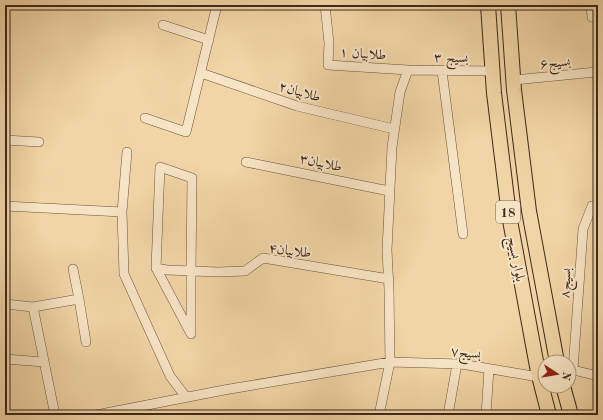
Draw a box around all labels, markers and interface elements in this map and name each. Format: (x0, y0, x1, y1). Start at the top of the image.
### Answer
street label: طلابیان ۱ (339, 45, 387, 64)
street label: بسیج ۳ (434, 51, 468, 70)
street label: بسیج۶ (539, 54, 572, 77)
street label: طلابیان۲ (277, 79, 322, 106)
street label: طلابیان۳ (298, 152, 343, 175)
road number: 18 (496, 201, 520, 223)
street label: بلوار بسیج (500, 236, 527, 284)
street label: طلابیان۴ (268, 241, 312, 262)
street label: بسیج۸ (558, 267, 579, 299)
street label: بسیج۷ (449, 344, 482, 367)
north arrow (537, 354, 577, 394)
text: N (559, 371, 572, 382)

